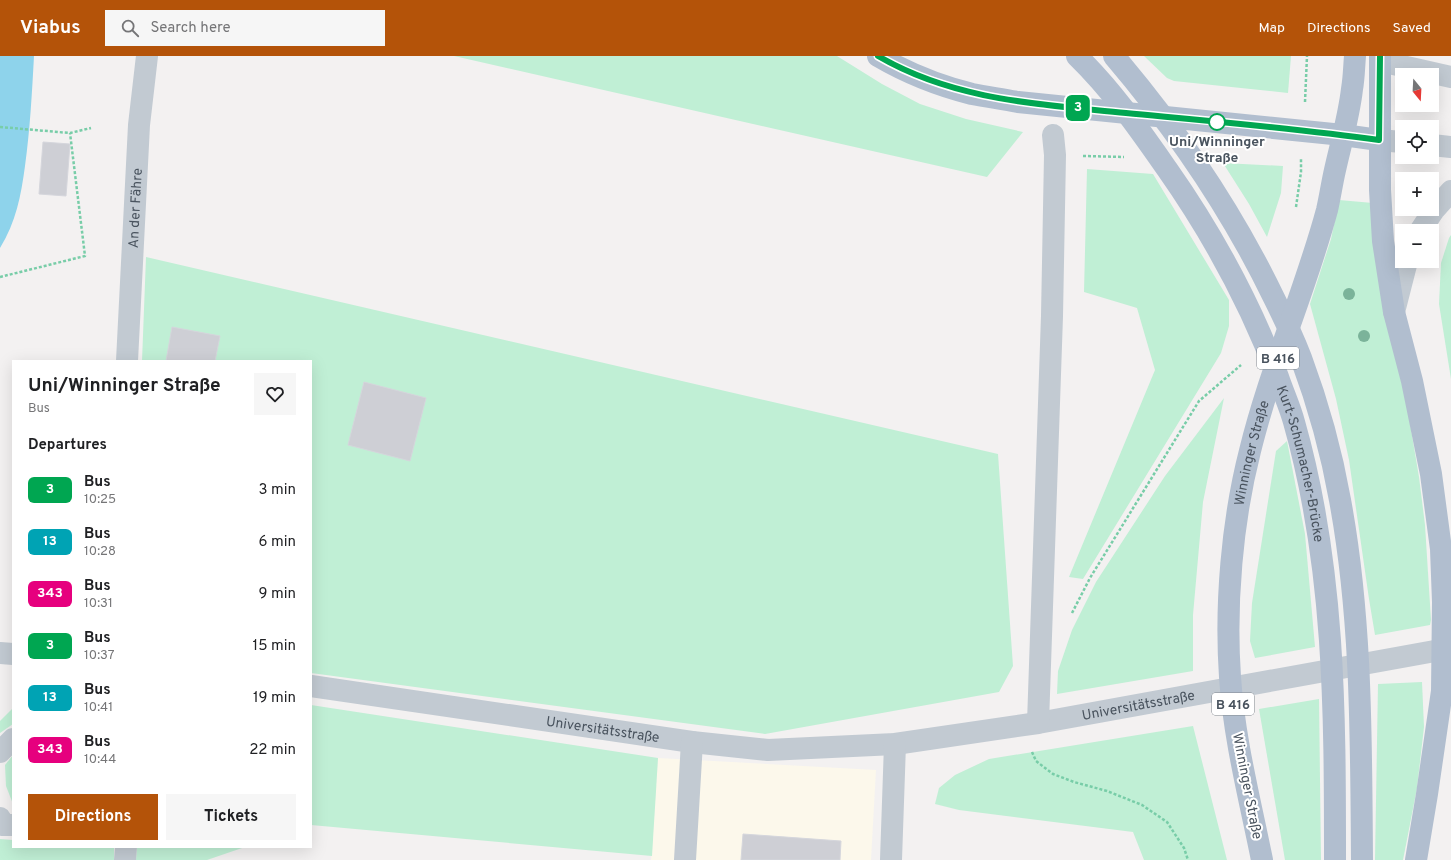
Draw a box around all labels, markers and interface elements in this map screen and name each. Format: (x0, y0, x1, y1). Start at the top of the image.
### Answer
search box (105, 10, 385, 46)
text: Viabus (20, 16, 81, 40)
icon: search (119, 17, 141, 39)
text: Search here (151, 19, 231, 38)
text: Map (1259, 20, 1285, 37)
text: Directions (1307, 20, 1371, 37)
text: Saved (1393, 20, 1431, 37)
north arrow (1395, 68, 1439, 112)
map controls (1395, 68, 1439, 268)
line badge: 3 (1065, 95, 1091, 121)
text: 3 (1074, 99, 1082, 116)
marker: Uni/Winninger Straße (1208, 113, 1226, 131)
button: locate (1395, 120, 1439, 164)
place label: Uni/Winninger Straße (1169, 134, 1265, 167)
street label: An der Fähre (126, 168, 147, 249)
button: + (1395, 172, 1439, 216)
button: − (1395, 224, 1439, 268)
road number: B 416 (1257, 347, 1299, 369)
button: heart (254, 373, 296, 415)
text: Uni/Winninger Straße (28, 374, 221, 398)
street label: Kurt-Schumacher-Brücke (1272, 383, 1326, 543)
street label: Winninger Straße (1232, 399, 1274, 507)
text: Bus (28, 401, 50, 417)
text: Departures (28, 436, 107, 455)
text: Bus (84, 473, 111, 492)
text: 3 (46, 481, 54, 498)
text: 3 min (258, 481, 296, 500)
text: 10:25 (84, 492, 116, 508)
text: Bus (84, 525, 111, 544)
text: 13 (43, 533, 57, 550)
text: 6 min (259, 533, 296, 552)
text: 10:28 (84, 544, 116, 560)
text: Bus (84, 577, 111, 596)
text: 343 (37, 585, 63, 602)
text: 9 min (259, 585, 296, 604)
text: 10:31 (84, 596, 113, 612)
text: Bus (84, 629, 111, 648)
text: 3 (46, 637, 54, 654)
text: 15 min (253, 637, 296, 656)
text: 10:37 (84, 648, 115, 664)
text: Bus (84, 681, 111, 700)
street label: Universitätsstraße (1081, 688, 1196, 725)
text: 13 (43, 689, 57, 706)
text: 19 min (253, 689, 296, 708)
road number: B 416 (1212, 693, 1254, 715)
text: 10:41 (84, 700, 113, 716)
street label: Universitätsstraße (545, 714, 661, 747)
street label: Winninger Straße (1228, 732, 1265, 841)
text: Bus (84, 733, 111, 752)
text: 343 (37, 741, 63, 758)
text: 22 min (249, 741, 296, 760)
text: 10:44 (84, 752, 116, 768)
button: Directions (28, 794, 158, 840)
button: Tickets (166, 794, 296, 840)

